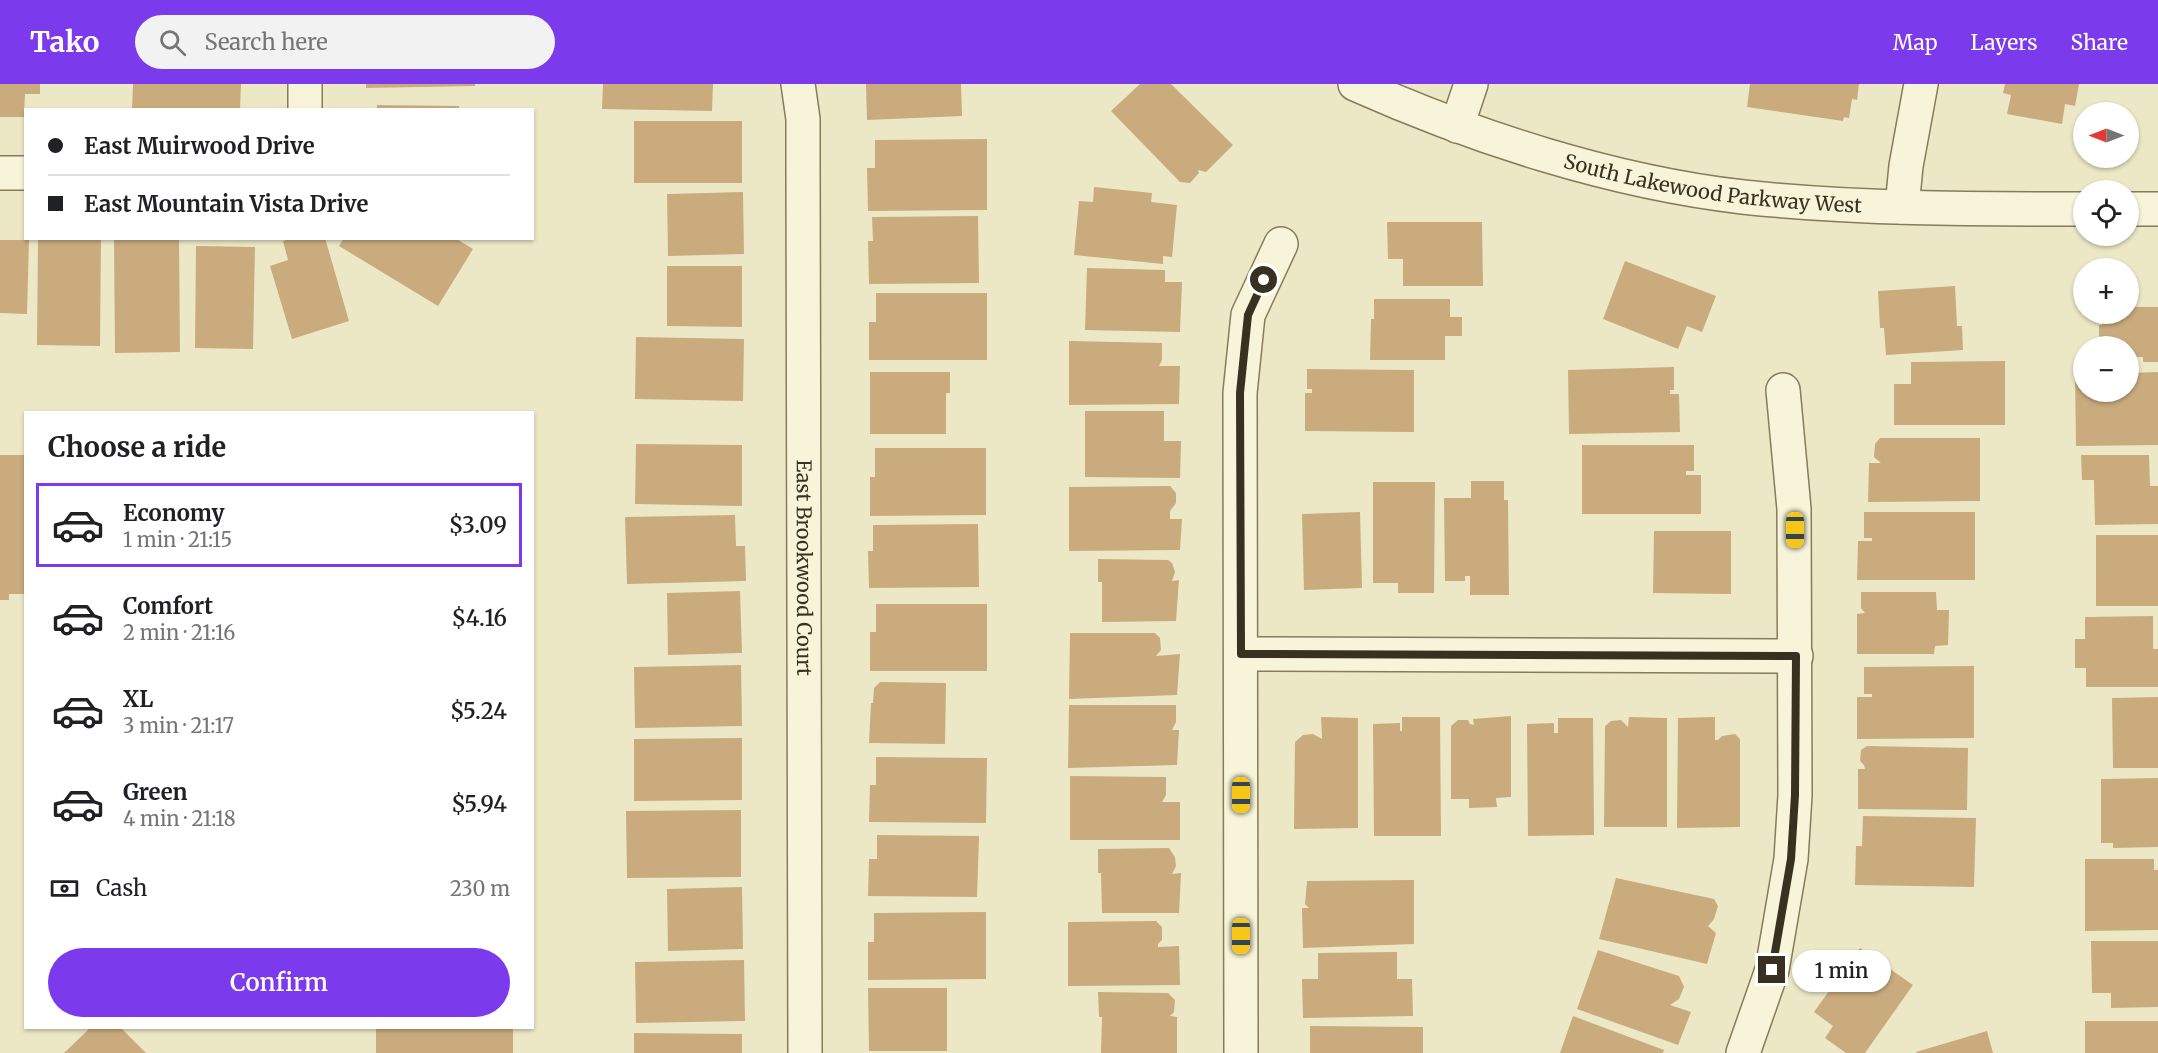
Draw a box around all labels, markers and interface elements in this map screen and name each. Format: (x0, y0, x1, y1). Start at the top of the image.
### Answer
search box (135, 15, 555, 69)
text: Tako (30, 24, 99, 60)
icon: search (156, 26, 189, 59)
text: Search here (204, 28, 328, 56)
text: Map (1893, 29, 1938, 56)
text: Layers (1971, 29, 2038, 56)
text: Share (2071, 29, 2128, 56)
north arrow (2073, 102, 2139, 168)
map controls (2073, 102, 2139, 402)
text: East Muirwood Drive (84, 132, 315, 160)
street label: South Lakewood Parkway West (1561, 148, 1863, 218)
button: locate (2073, 180, 2139, 246)
text: East Mountain Vista Drive (84, 190, 368, 218)
button: + (2073, 258, 2139, 324)
route start (1250, 266, 1277, 293)
button: − (2073, 336, 2139, 402)
text: Choose a ride (48, 430, 226, 464)
street label: East Brookwood Court (792, 459, 817, 676)
icon: car (51, 498, 105, 552)
text: Economy (123, 499, 224, 527)
text: $3.09 (449, 511, 507, 539)
car (1786, 512, 1804, 548)
text: 1 min · 21:15 (123, 527, 232, 552)
icon: car (51, 591, 105, 645)
text: Comfort (123, 592, 213, 620)
text: $4.16 (451, 604, 507, 632)
text: 2 min · 21:16 (123, 620, 235, 645)
icon: car (51, 684, 105, 738)
text: XL (123, 685, 153, 713)
text: $5.24 (450, 697, 507, 725)
text: 3 min · 21:17 (123, 713, 234, 738)
icon: car (51, 777, 105, 831)
car (1232, 777, 1250, 813)
text: Green (123, 778, 187, 806)
text: $5.94 (451, 790, 507, 818)
text: 4 min · 21:18 (123, 806, 236, 831)
icon: cash (48, 872, 81, 905)
text: Cash (96, 874, 147, 902)
text: 230 m (450, 876, 510, 901)
car (1232, 918, 1250, 954)
button: Confirm (48, 948, 510, 1017)
callout: 1 min (1793, 949, 1892, 991)
route end (1758, 956, 1785, 983)
text: 1 min (1815, 958, 1868, 983)

